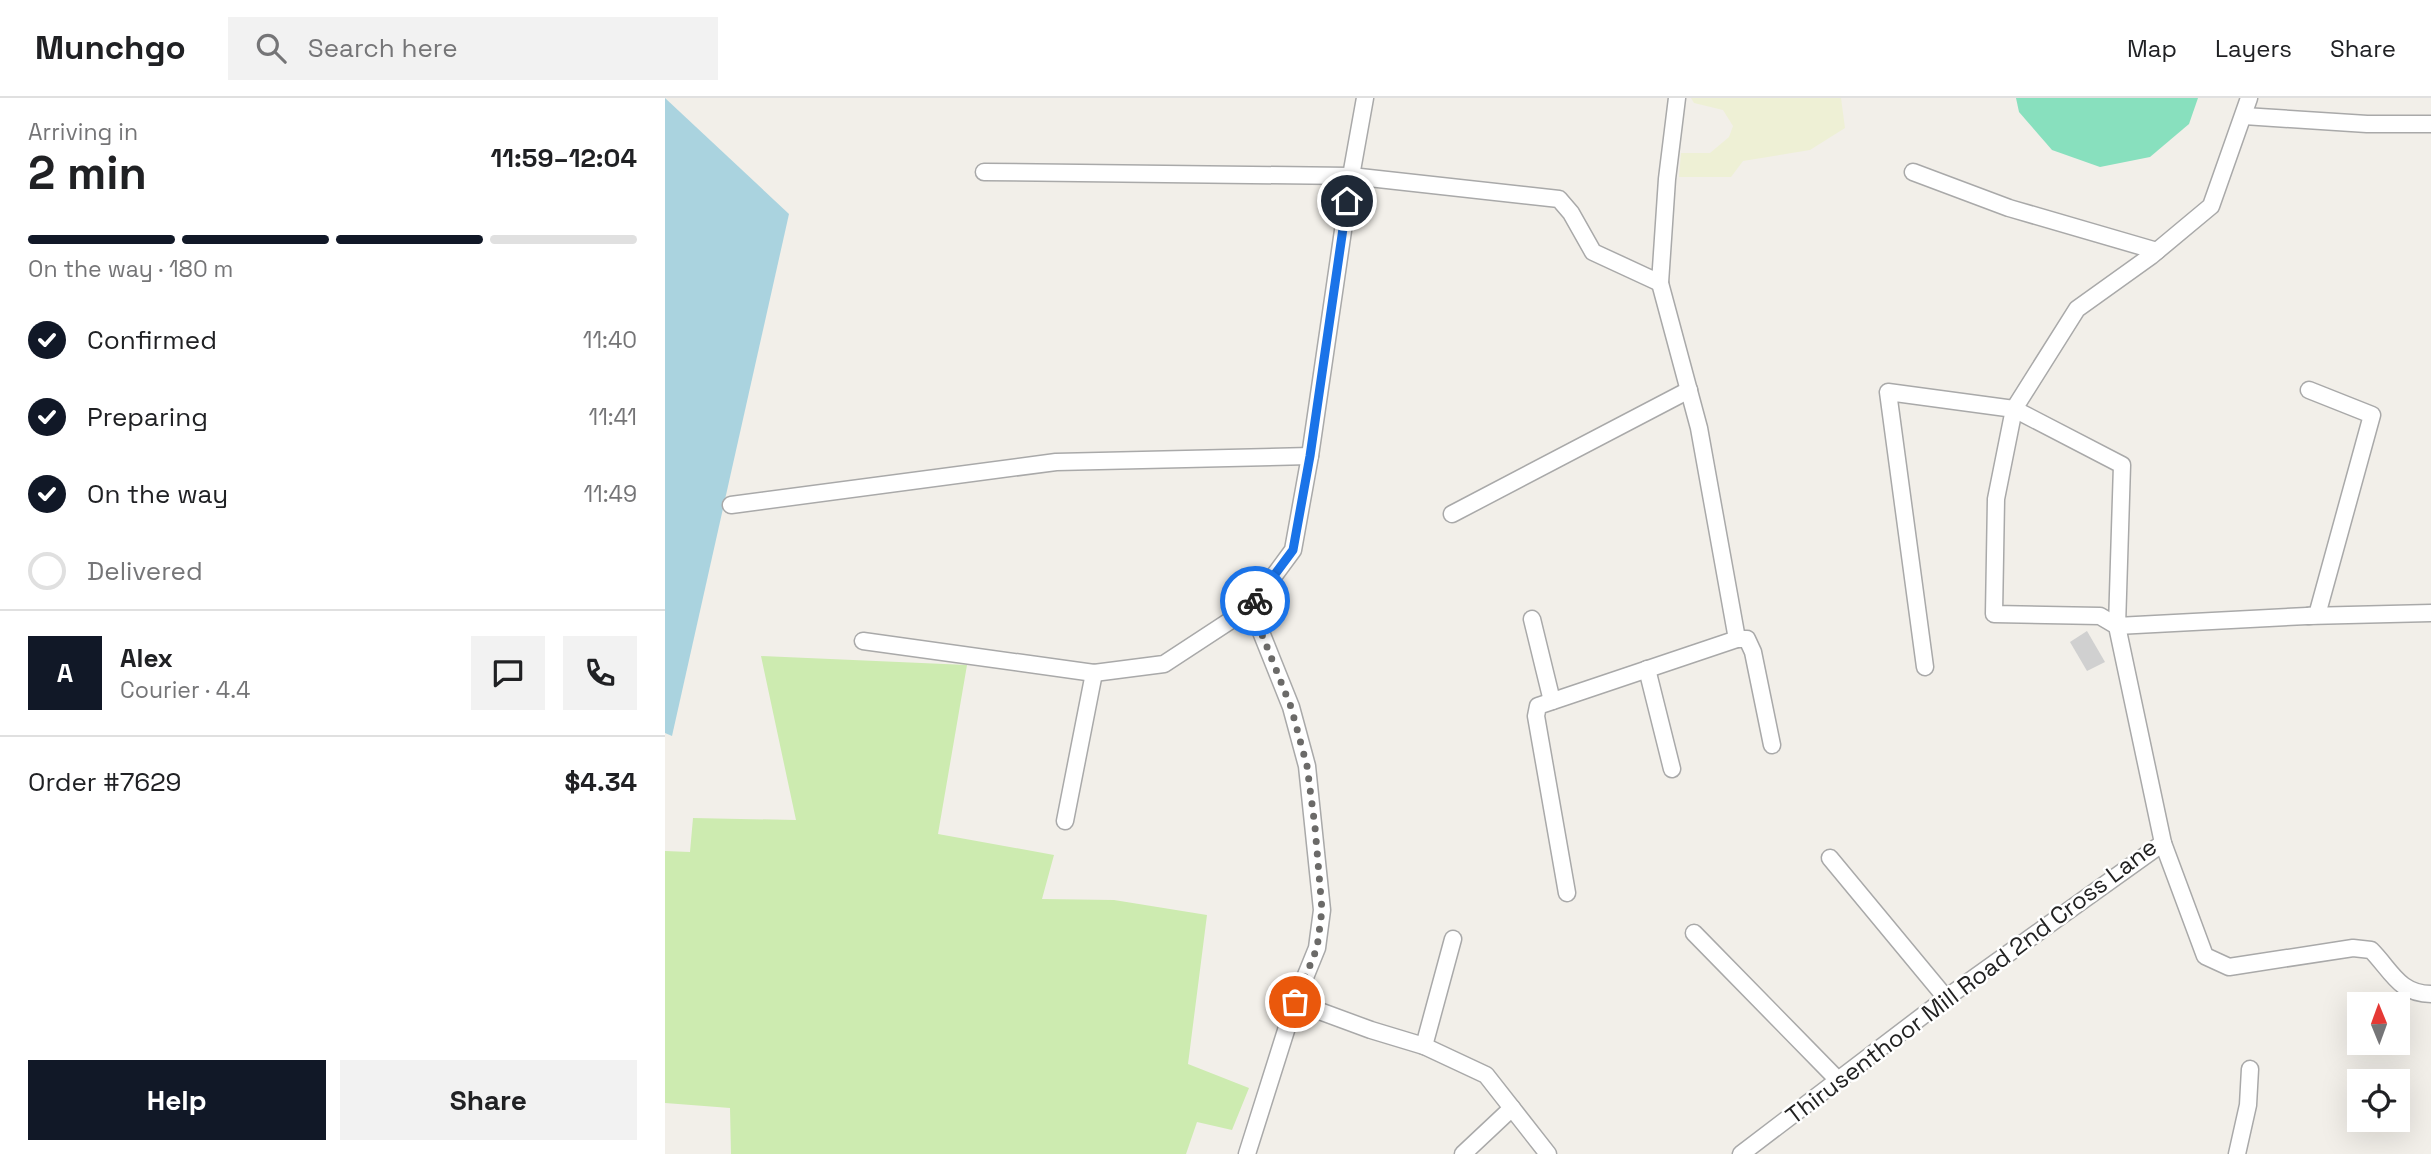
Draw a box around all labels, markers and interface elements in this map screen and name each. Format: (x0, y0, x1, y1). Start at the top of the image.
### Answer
search box (228, 17, 718, 80)
text: Munchgo (35, 27, 186, 69)
icon: search (252, 29, 290, 67)
text: Search here (308, 31, 458, 65)
text: Map (2127, 33, 2177, 64)
text: Layers (2215, 33, 2292, 64)
text: Share (2330, 33, 2396, 64)
text: Arriving in (28, 117, 138, 147)
text: 11:59–12:04 (491, 141, 637, 175)
text: 2 min (28, 144, 147, 202)
pin (1317, 171, 1377, 231)
icon: home (1328, 182, 1366, 220)
text: On the way · 180 m (28, 254, 233, 284)
icon: check (28, 321, 66, 359)
text: Confirmed (87, 323, 217, 357)
text: 11:40 (583, 325, 637, 355)
icon: check (28, 398, 66, 436)
text: Preparing (87, 400, 208, 434)
text: 11:41 (589, 402, 637, 432)
icon: check (28, 475, 66, 513)
text: On the way (87, 477, 228, 511)
text: 11:49 (584, 479, 637, 509)
text: Delivered (87, 554, 203, 588)
courier (1220, 566, 1290, 636)
icon: bike (1236, 582, 1274, 620)
button: chat (471, 636, 545, 710)
button: phone (563, 636, 637, 710)
text: Alex (120, 641, 173, 675)
text: A (57, 656, 73, 690)
text: Courier · 4.4 (120, 675, 250, 705)
text: Order #7629 (28, 765, 181, 799)
text: $4.34 (565, 765, 637, 799)
street label: Thirusenthoor Mill Road 2nd Cross Lane (1779, 831, 2163, 1131)
pin (1265, 972, 1325, 1032)
icon: bag (1276, 983, 1314, 1021)
north arrow (2347, 992, 2410, 1055)
map controls (2347, 992, 2410, 1132)
button: Help (28, 1060, 326, 1140)
button: Share (340, 1060, 637, 1140)
button: locate (2347, 1069, 2410, 1132)

